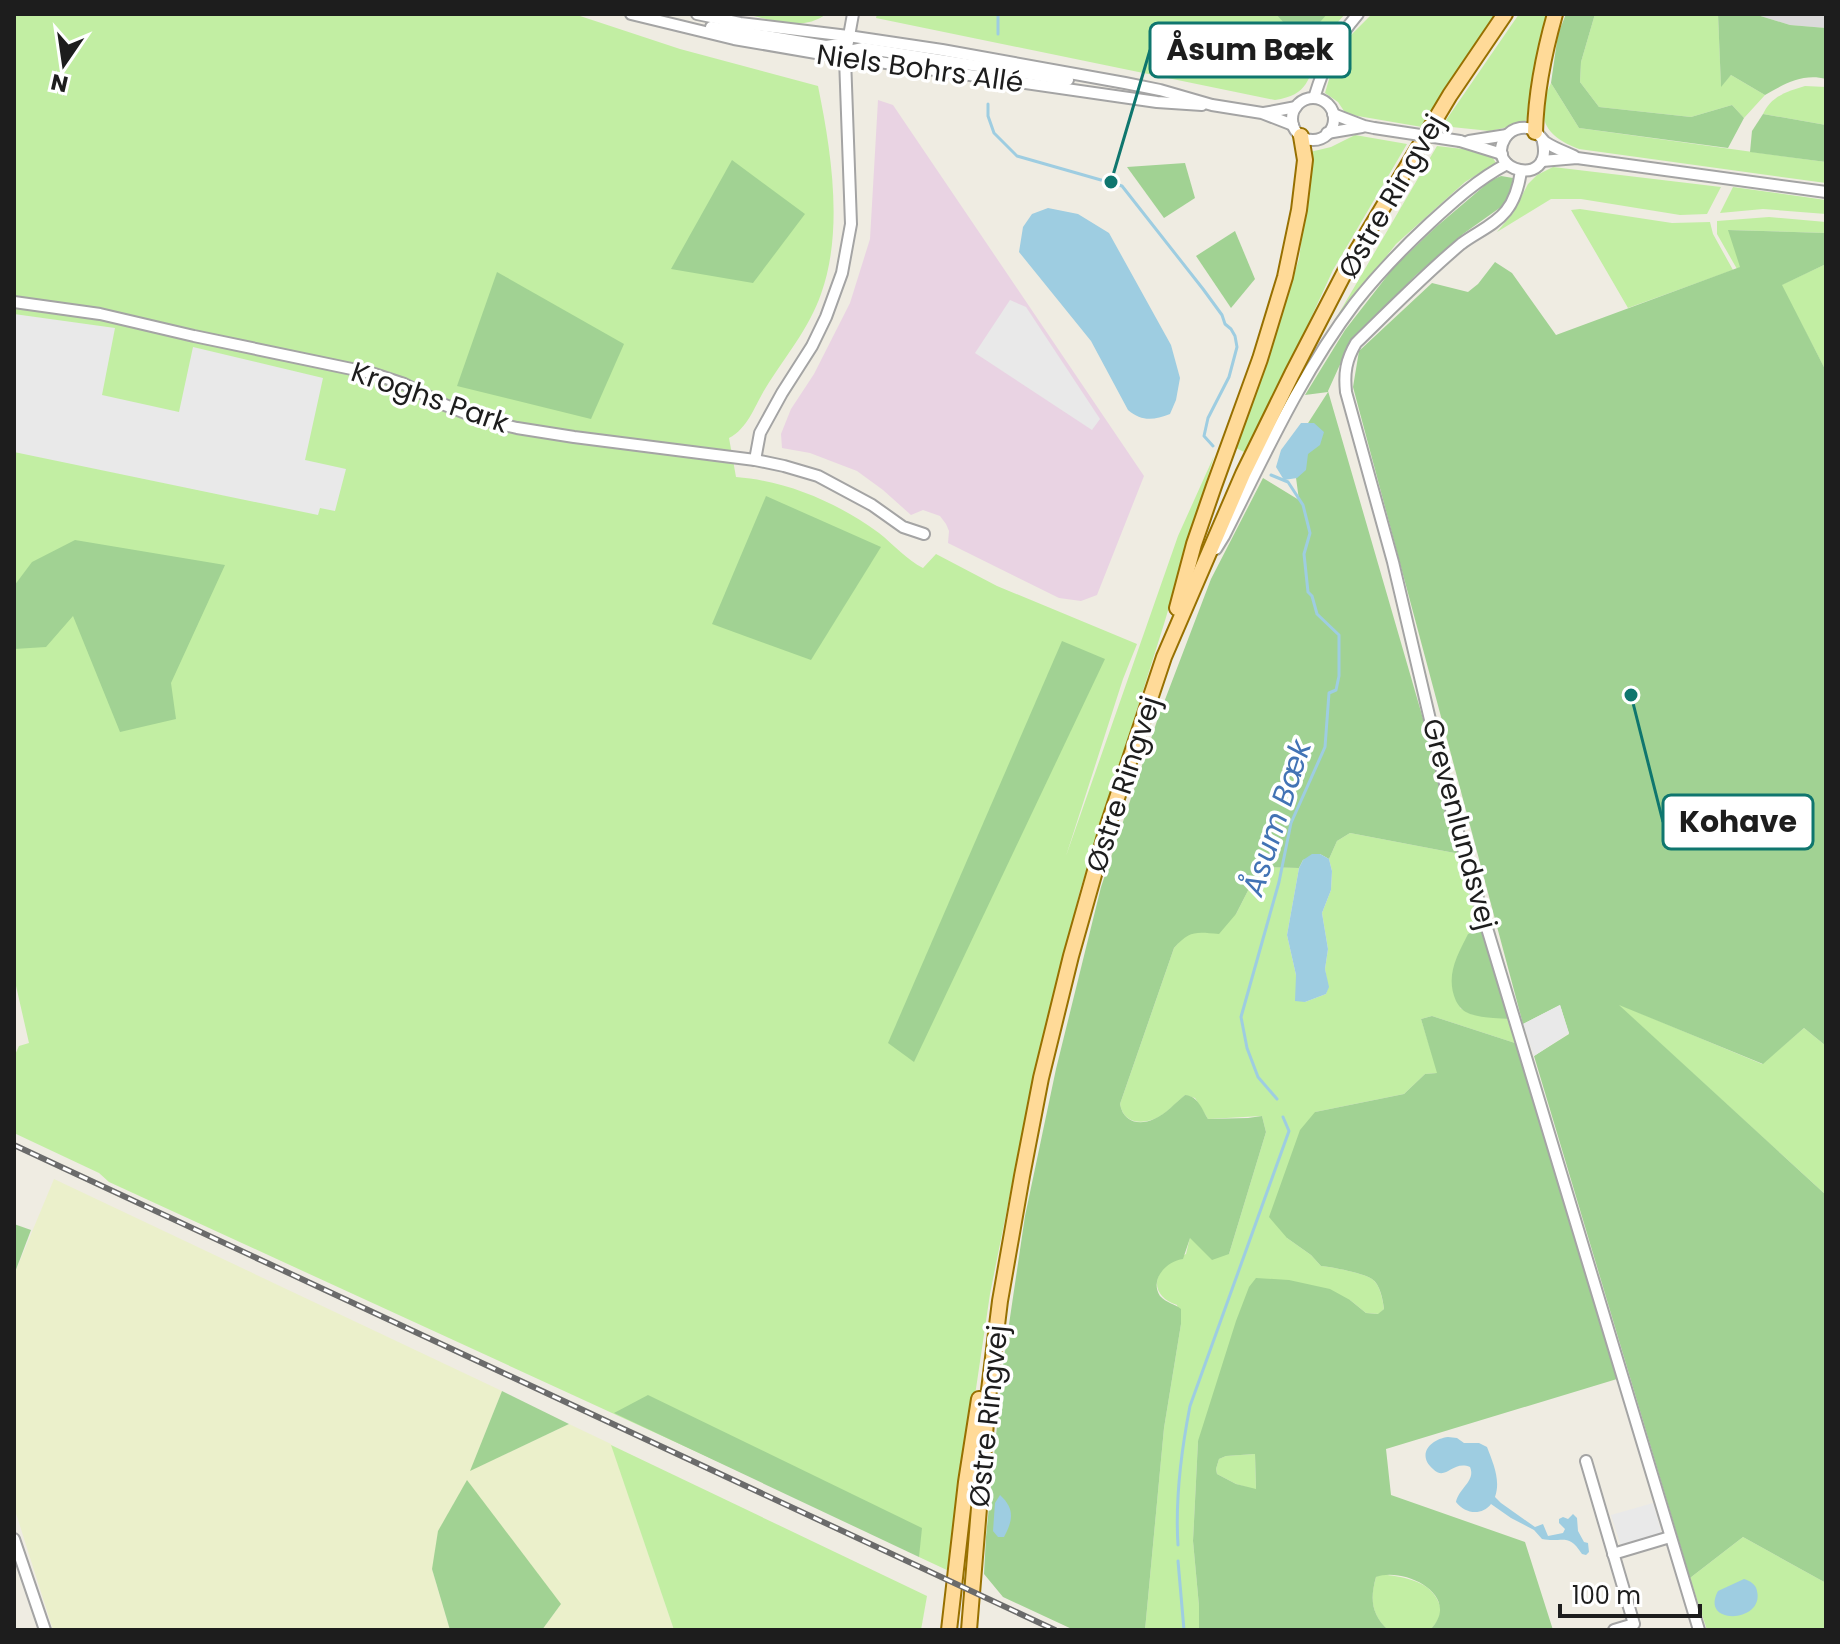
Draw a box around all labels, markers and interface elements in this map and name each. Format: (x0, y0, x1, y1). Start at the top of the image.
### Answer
callout: Åsum Bæk (1150, 23, 1350, 77)
north arrow (24, 24, 104, 104)
text: Åsum Bæk (1166, 28, 1334, 71)
street label: Niels Bohrs Allé (814, 35, 1026, 102)
text: N (48, 66, 71, 100)
street label: Østre Ringvej (1329, 107, 1454, 285)
street label: Kroghs Park (346, 352, 514, 443)
street label: Østre Ringvej (1077, 691, 1170, 877)
street label: Grevenlundsvej (1413, 714, 1506, 934)
water label: Åsum Bæk (1231, 733, 1322, 902)
callout: Kohave (1663, 795, 1813, 849)
text: Kohave (1679, 800, 1797, 843)
street label: Østre Ringvej (960, 1323, 1017, 1509)
scale bar (1560, 1568, 1700, 1618)
text: 100 m (1572, 1579, 1641, 1612)

